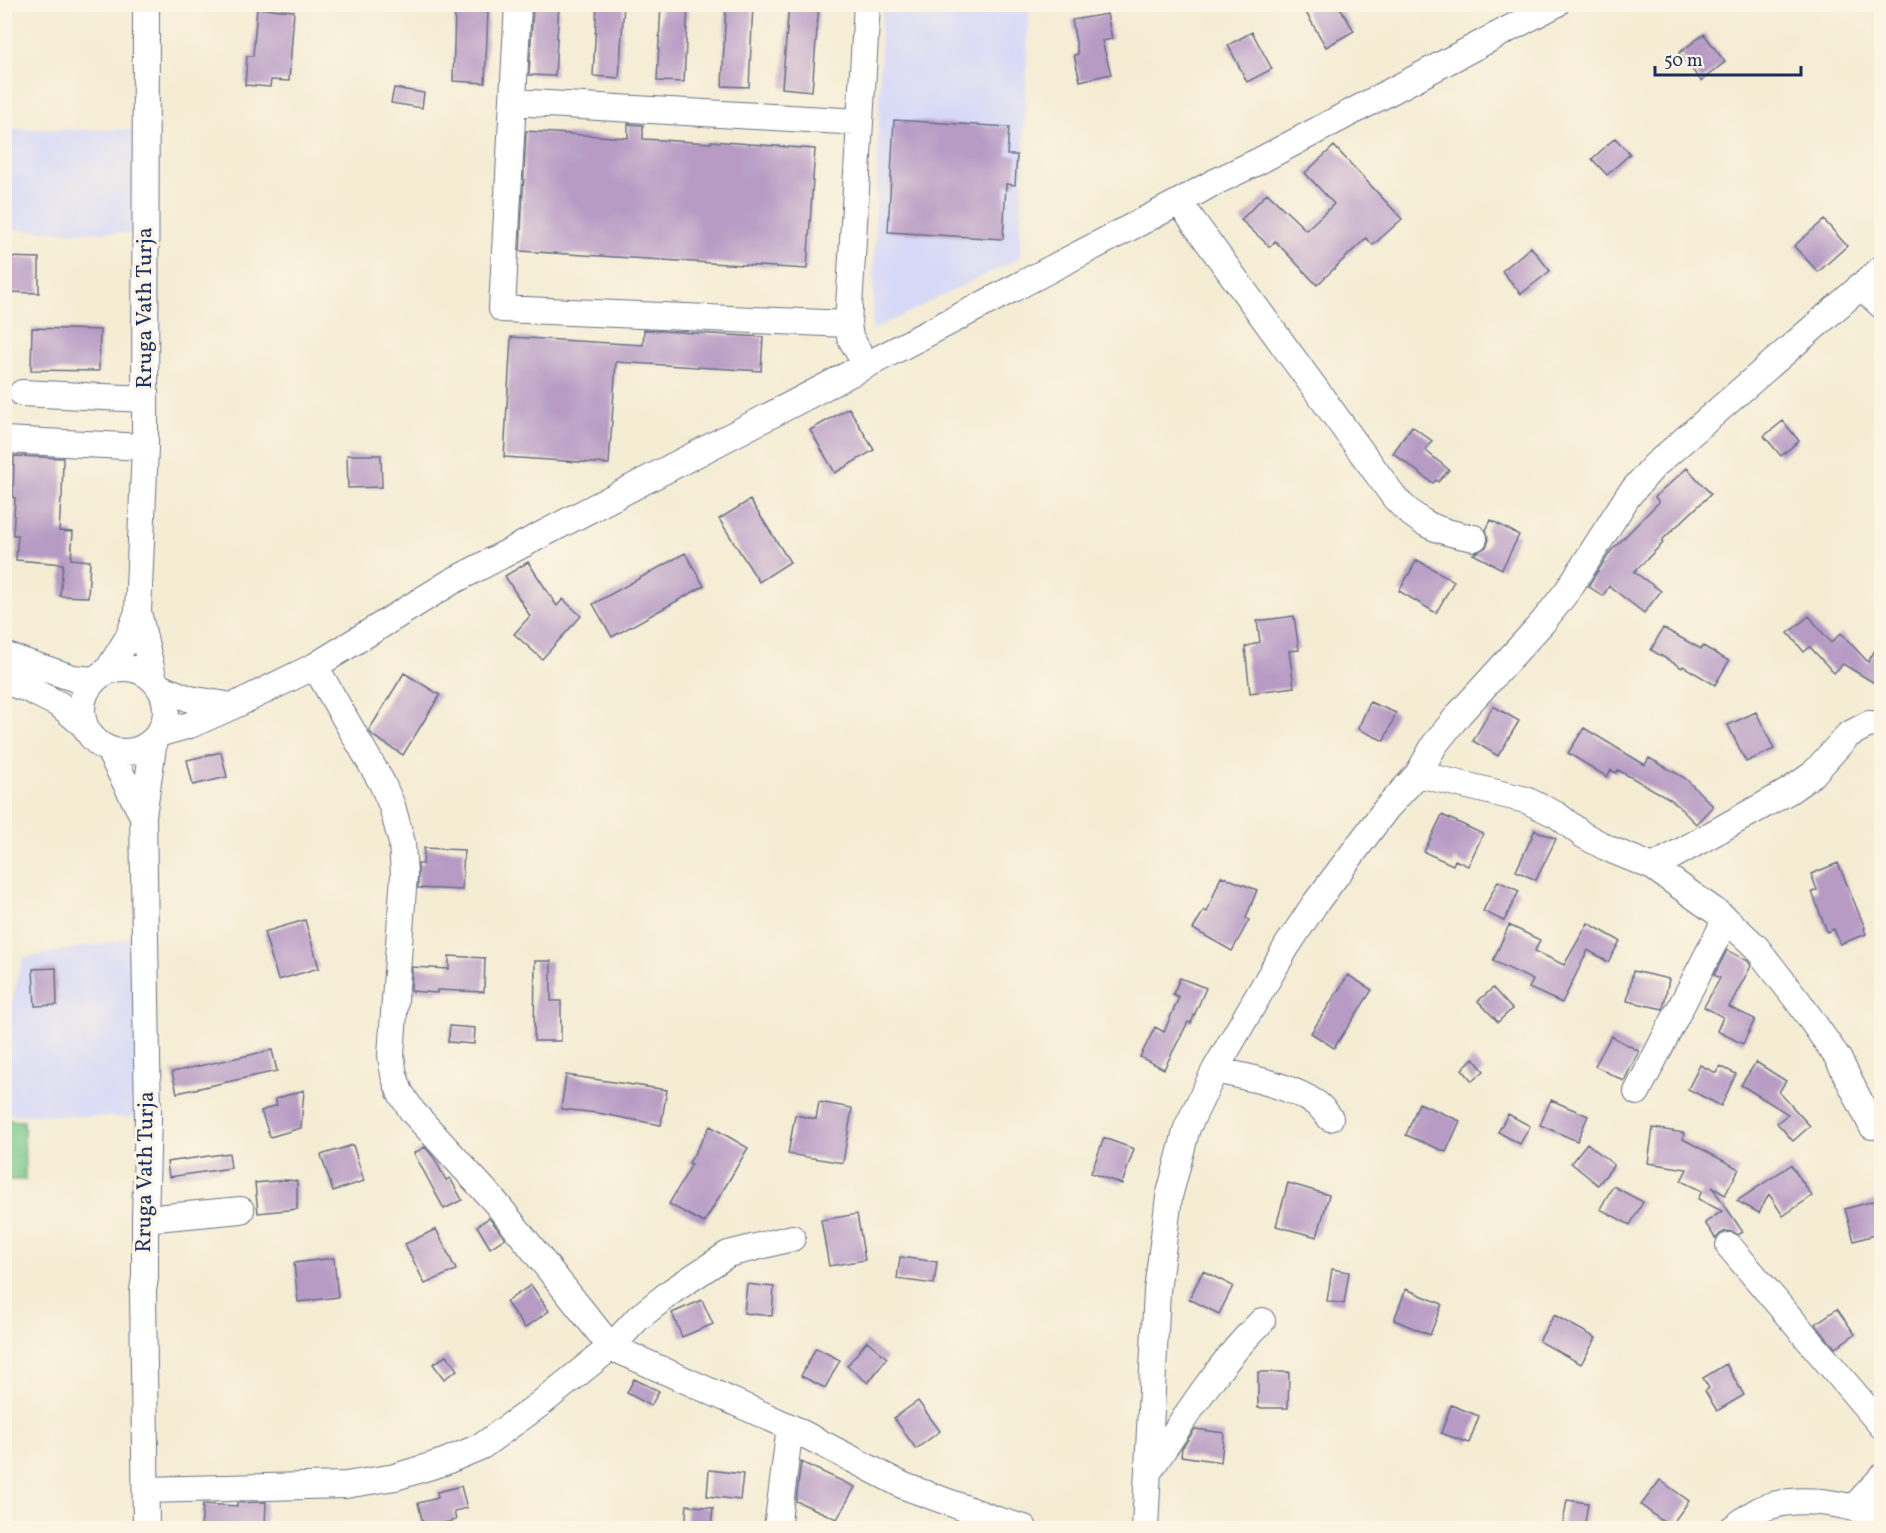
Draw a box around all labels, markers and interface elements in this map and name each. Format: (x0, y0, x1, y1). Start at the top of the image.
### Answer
scale bar (1655, 39, 1800, 77)
text: 50 m (1664, 49, 1703, 74)
street label: Rruga Vath Turja (130, 227, 161, 389)
street label: Rruga Vath Turja (129, 1091, 163, 1253)

